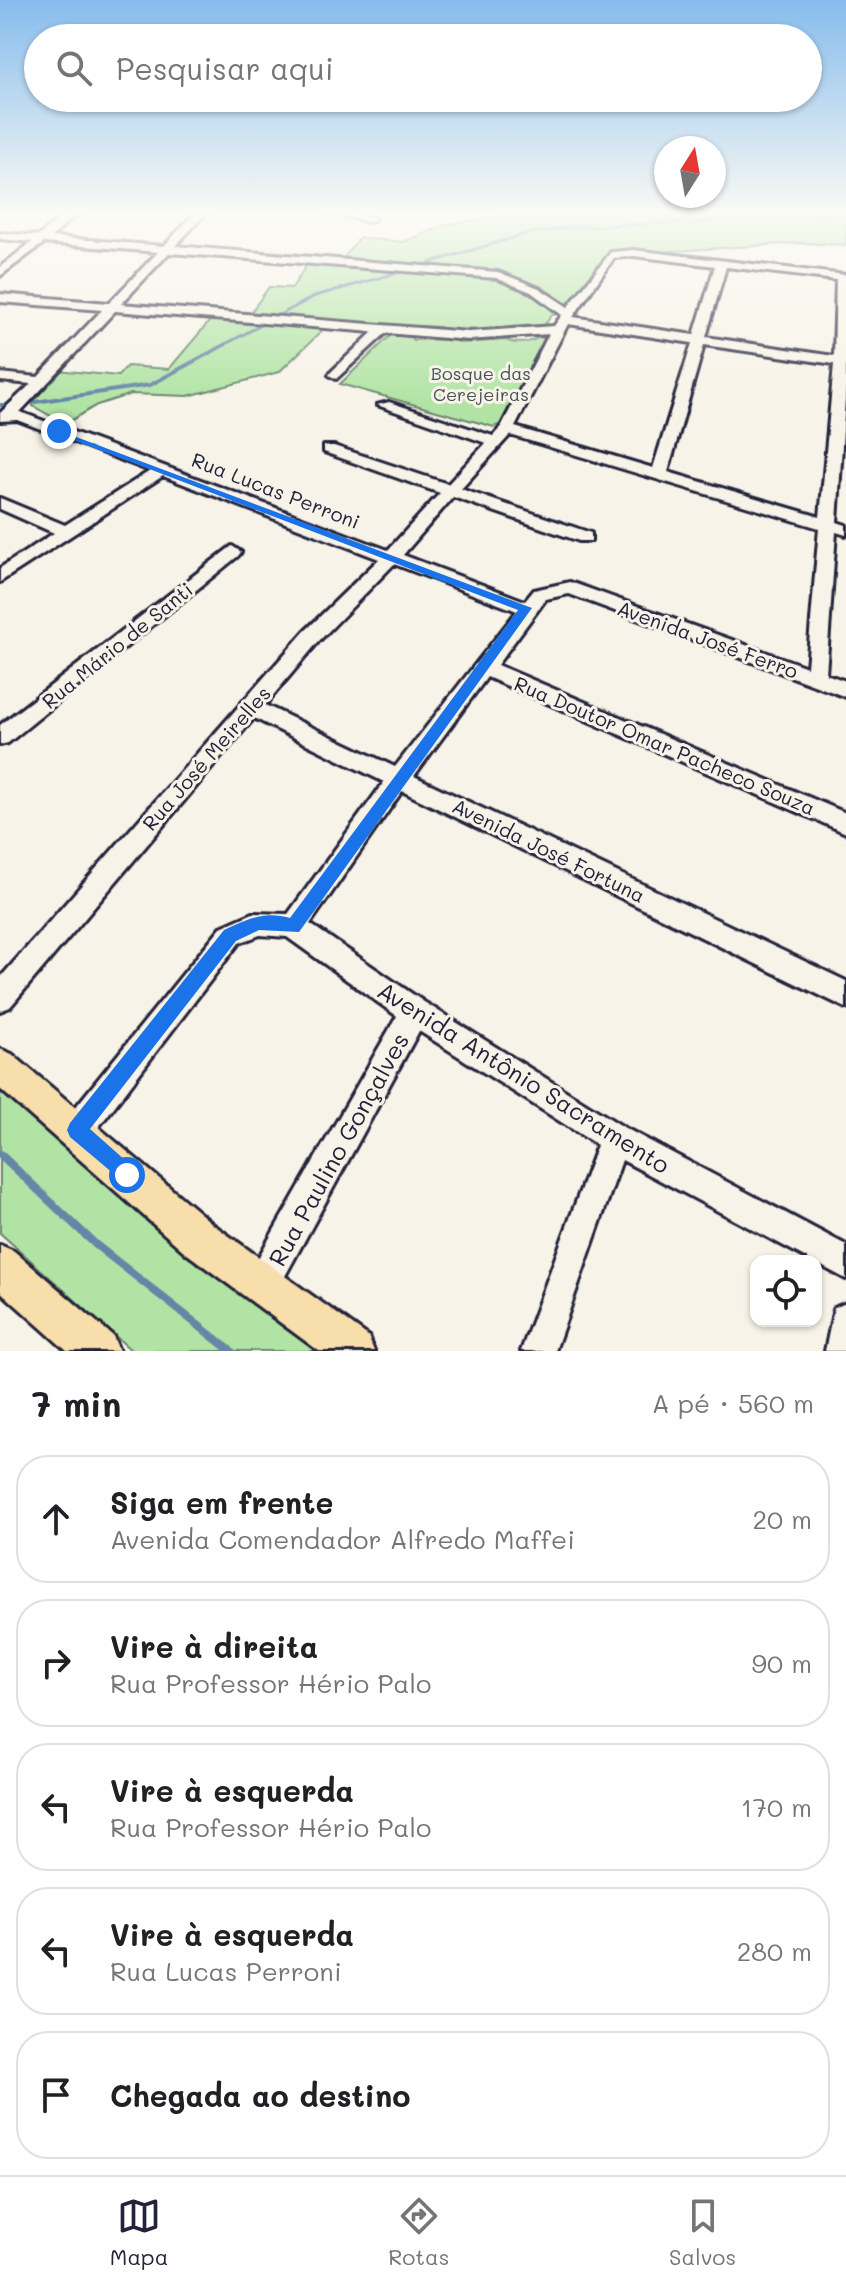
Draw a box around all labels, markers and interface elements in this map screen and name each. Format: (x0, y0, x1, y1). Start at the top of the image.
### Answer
search box (24, 24, 822, 112)
icon: search (52, 46, 96, 90)
text: Pesquisar aqui (116, 48, 334, 88)
north arrow (654, 136, 726, 208)
park label: Bosque das Cerejeiras (431, 361, 531, 406)
route end (41, 413, 77, 449)
street label: Rua Lucas Perroni (188, 446, 364, 534)
street label: Rua Mário de Santi (36, 576, 198, 714)
street label: Avenida José Ferro (614, 594, 802, 684)
street label: Rua Doutor Omar Pacheco Souza (510, 670, 820, 820)
street label: Rua José Meirelles (136, 680, 276, 836)
street label: Avenida José Fortuna (448, 792, 650, 908)
street label: Avenida Antônio Sacramento (372, 974, 676, 1180)
street label: Rua Paulino Gonçalves (261, 1027, 415, 1271)
route start (109, 1157, 145, 1193)
map controls (750, 1255, 822, 1327)
button: locate (750, 1255, 822, 1327)
text: 7 min (32, 1381, 121, 1426)
text: A pé · 560 m (652, 1386, 814, 1420)
text: Siga em frente (110, 1482, 333, 1522)
icon: ahead (34, 1497, 78, 1541)
text: 20 m (752, 1502, 812, 1536)
text: Avenida Comendador Alfredo Maffei (110, 1522, 575, 1556)
text: Vire à direita (110, 1626, 318, 1666)
icon: right (34, 1641, 78, 1685)
text: 90 m (752, 1646, 812, 1680)
text: Rua Professor Hério Palo (110, 1666, 431, 1700)
text: Vire à esquerda (110, 1770, 354, 1810)
icon: left (34, 1785, 78, 1829)
text: 170 m (741, 1790, 812, 1824)
text: Rua Professor Hério Palo (110, 1810, 431, 1844)
text: Vire à esquerda (110, 1914, 354, 1954)
icon: left (34, 1929, 78, 1973)
text: 280 m (737, 1934, 812, 1968)
text: Rua Lucas Perroni (110, 1954, 342, 1988)
icon: arrive (34, 2073, 78, 2117)
text: Chegada ao destino (110, 2075, 410, 2115)
tab: Mapa (110, 2194, 168, 2271)
tab: Rotas (388, 2194, 449, 2271)
tab: Salvos (669, 2194, 736, 2271)

